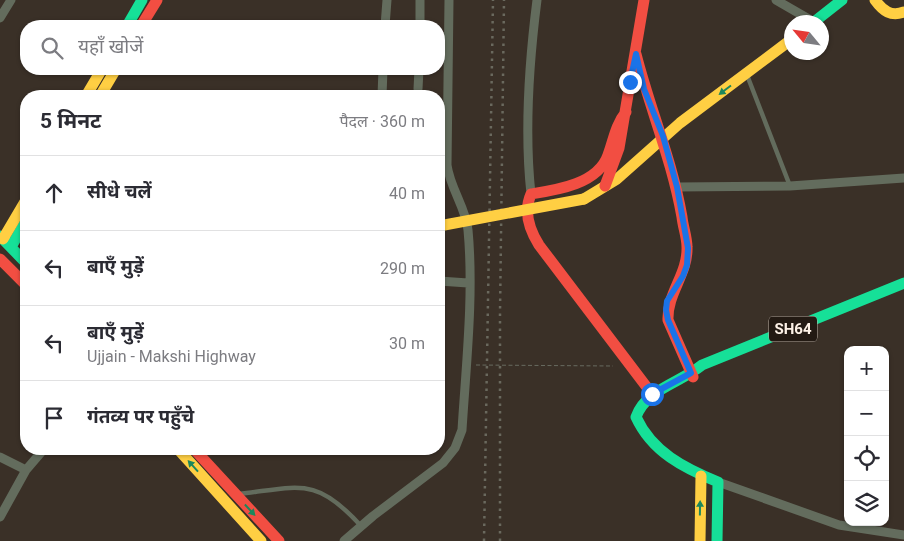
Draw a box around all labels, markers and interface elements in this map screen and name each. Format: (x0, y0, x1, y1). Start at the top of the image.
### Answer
north arrow (784, 15, 829, 60)
search box (20, 20, 445, 75)
icon: search (38, 34, 66, 62)
text: यहाँ खोजें (78, 35, 143, 58)
route end (619, 71, 642, 94)
one-way arrow (719, 84, 732, 95)
text: 5 मिनट (40, 109, 101, 133)
text: पैदल · 360 m (339, 112, 425, 131)
icon: ahead (40, 179, 68, 207)
text: सीधे चलें (87, 180, 152, 203)
text: 40 m (389, 184, 425, 203)
icon: left (40, 254, 68, 282)
text: बाएँ मुड़ें (87, 255, 144, 278)
text: 290 m (380, 259, 425, 278)
road number: SH64 (769, 316, 817, 342)
text: बाएँ मुड़ें (87, 321, 144, 344)
icon: left (40, 329, 68, 357)
text: 30 m (389, 334, 425, 353)
map controls (844, 346, 889, 526)
button: + (844, 346, 889, 391)
text: Ujjain - Makshi Highway (87, 347, 256, 366)
route start (641, 383, 664, 406)
button: − (844, 391, 889, 436)
icon: arrive (40, 404, 68, 432)
text: गंतव्य पर पहुँचे (87, 405, 194, 428)
button: locate (844, 436, 889, 481)
one-way arrow (187, 460, 199, 472)
button: layers (844, 481, 889, 526)
one-way arrow (697, 500, 705, 516)
one-way arrow (244, 504, 256, 516)

